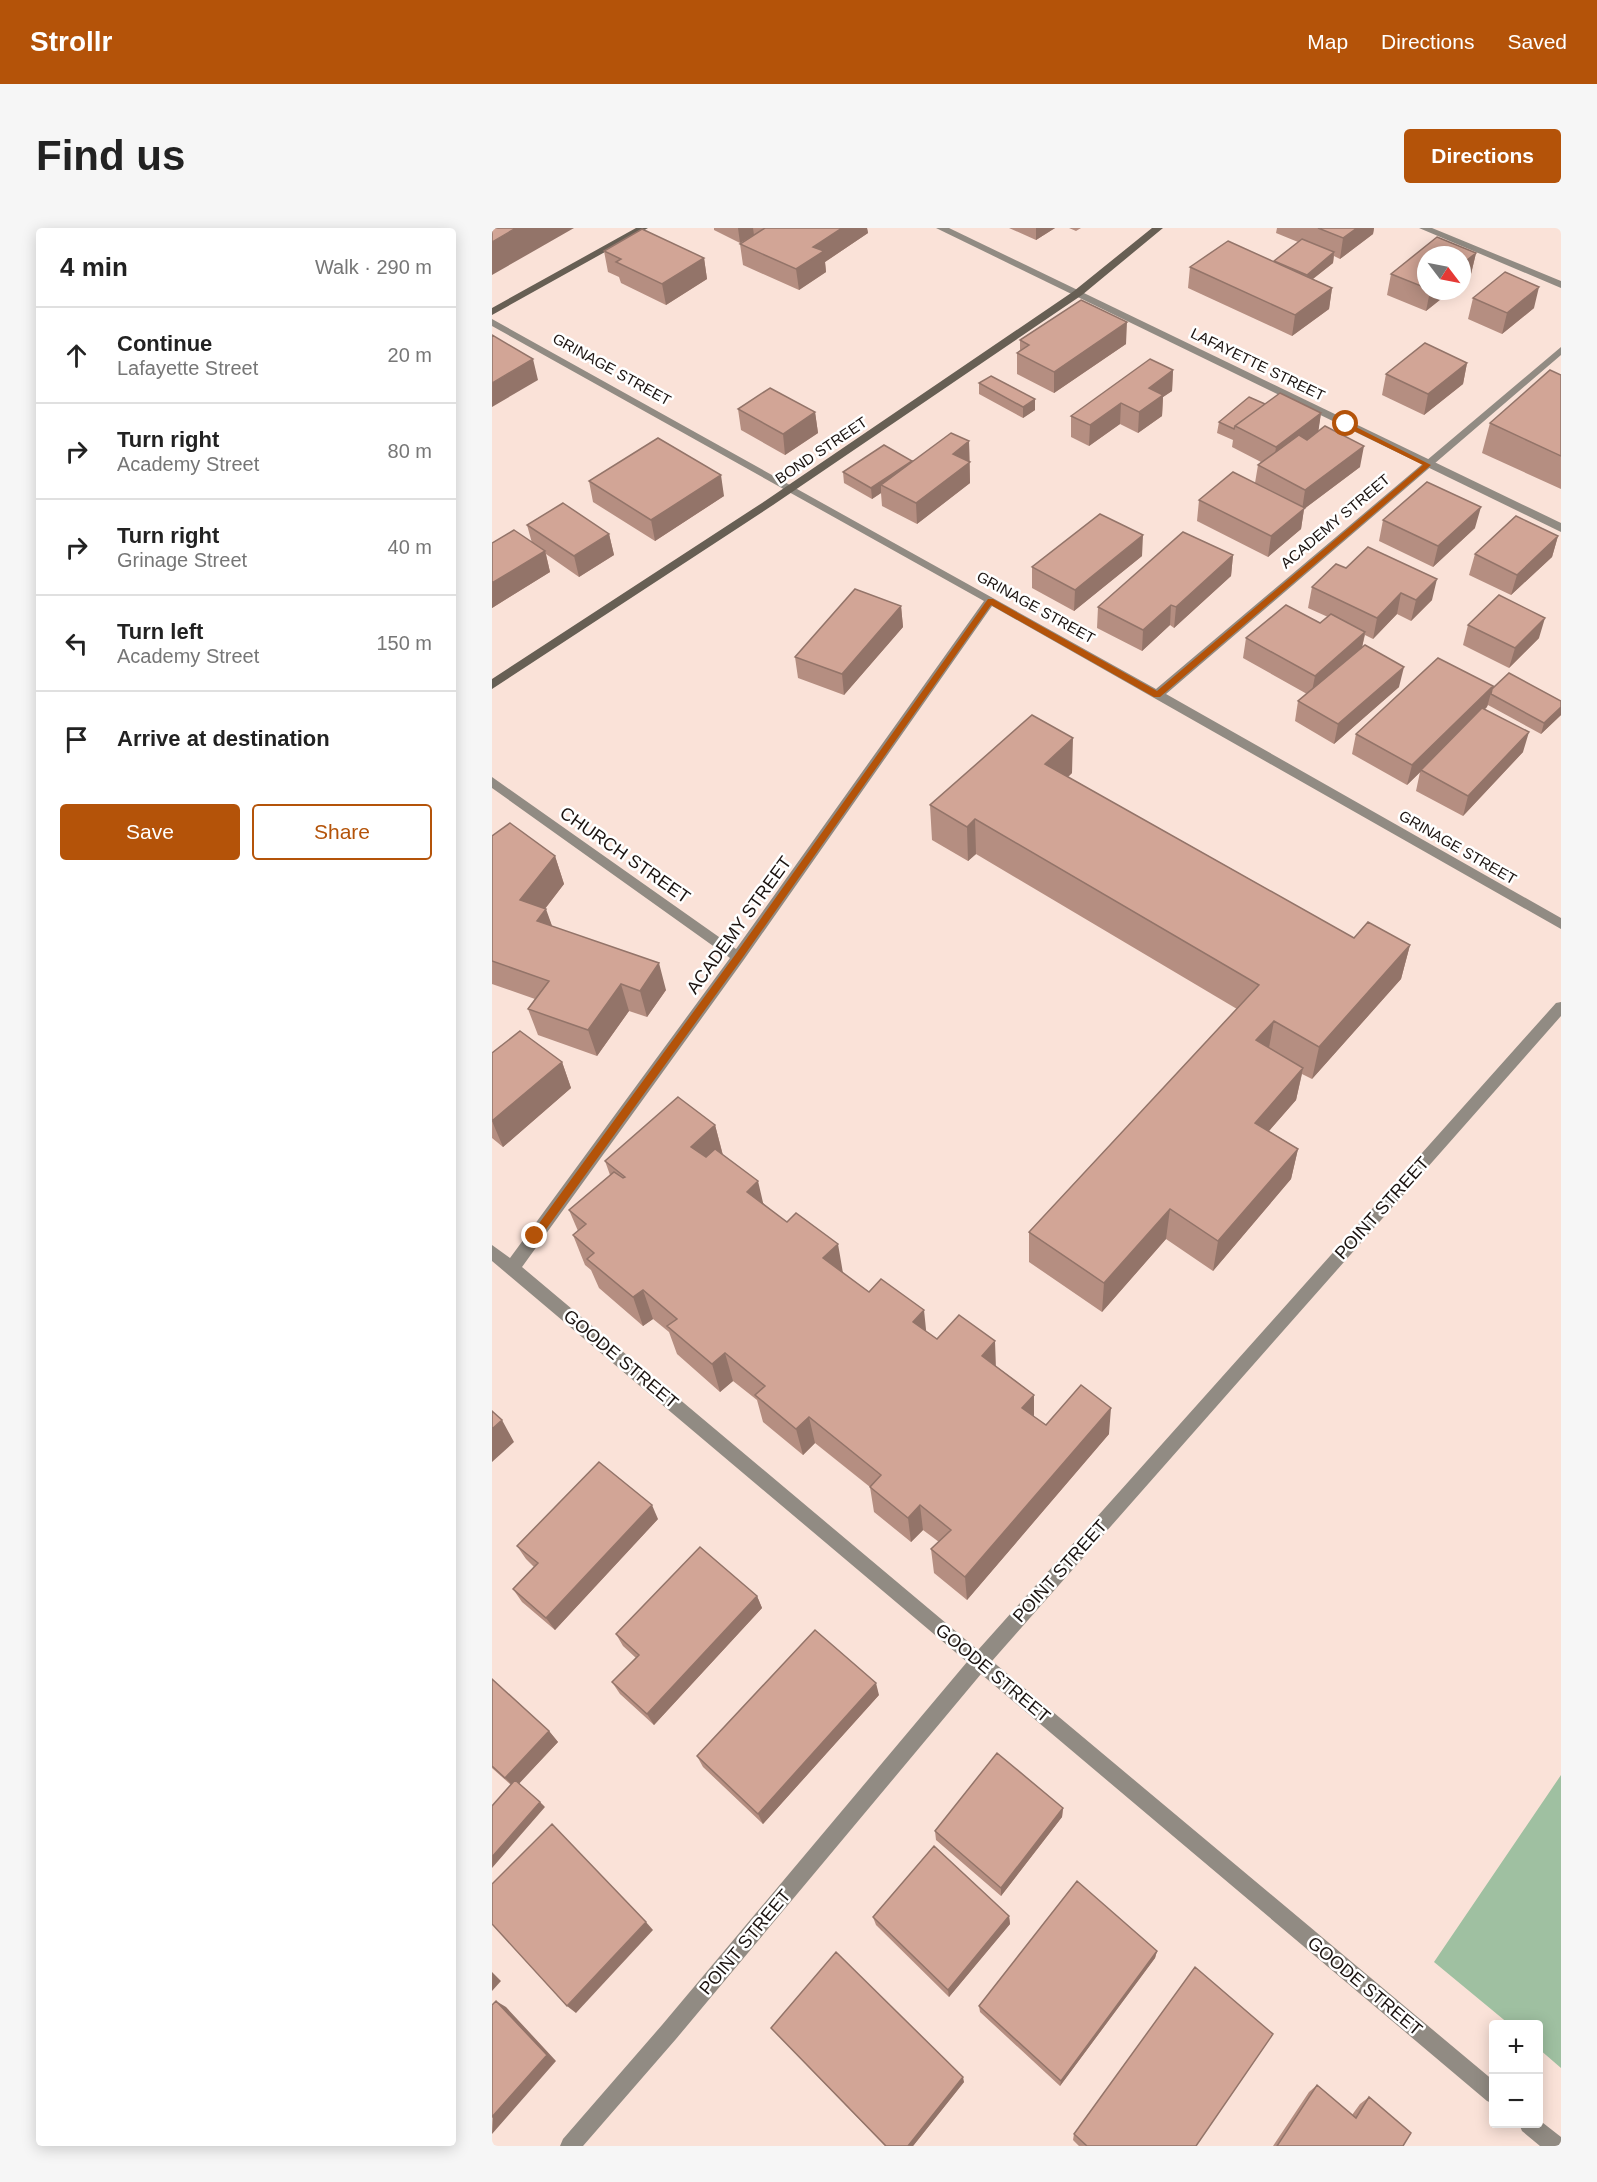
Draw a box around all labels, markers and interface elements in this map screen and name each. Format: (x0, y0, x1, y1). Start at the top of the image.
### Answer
text: Strollr (30, 26, 112, 57)
text: Map (1307, 30, 1348, 53)
text: Directions (1381, 30, 1474, 53)
text: Saved (1507, 30, 1567, 53)
button: Directions (1404, 129, 1561, 183)
text: Find us (36, 132, 185, 179)
north arrow (1417, 246, 1471, 300)
text: 4 min (60, 252, 128, 282)
text: Walk · 290 m (315, 256, 432, 278)
street label: LAFAYETTE STREET (1188, 324, 1328, 404)
street label: GRINAGE STREET (550, 329, 674, 409)
text: Continue (117, 331, 212, 356)
icon: ahead (60, 339, 93, 372)
text: 20 m (388, 344, 432, 366)
text: Lafayette Street (117, 357, 258, 379)
route start (1332, 410, 1358, 436)
street label: BOND STREET (772, 413, 870, 487)
text: Turn right (117, 427, 219, 452)
icon: right (60, 435, 93, 468)
text: 80 m (388, 440, 432, 462)
text: Academy Street (117, 453, 259, 475)
street label: ACADEMY STREET (1277, 470, 1393, 572)
text: Turn right (117, 523, 219, 548)
icon: right (60, 531, 93, 564)
text: 40 m (388, 536, 432, 558)
text: Grinage Street (117, 549, 247, 571)
street label: GRINAGE STREET (974, 567, 1098, 647)
text: Turn left (117, 619, 203, 644)
icon: left (60, 627, 93, 660)
text: 150 m (376, 632, 432, 654)
text: Academy Street (117, 645, 259, 667)
icon: arrive (60, 723, 93, 756)
text: Arrive at destination (117, 726, 330, 751)
street label: CHURCH STREET (556, 803, 694, 907)
button: Save (60, 804, 240, 860)
button: Share (252, 804, 432, 860)
street label: GRINAGE STREET (1396, 807, 1520, 887)
street label: ACADEMY STREET (683, 852, 795, 998)
street label: POINT STREET (1331, 1153, 1433, 1263)
route end (521, 1222, 547, 1248)
street label: GOODE STREET (560, 1305, 682, 1413)
street label: POINT STREET (1009, 1516, 1111, 1626)
street label: GOODE STREET (932, 1619, 1054, 1727)
street label: POINT STREET (695, 1886, 795, 1998)
street label: GOODE STREET (1304, 1932, 1426, 2040)
map controls (1489, 2020, 1543, 2128)
button: + (1489, 2020, 1543, 2074)
button: − (1489, 2074, 1543, 2128)

